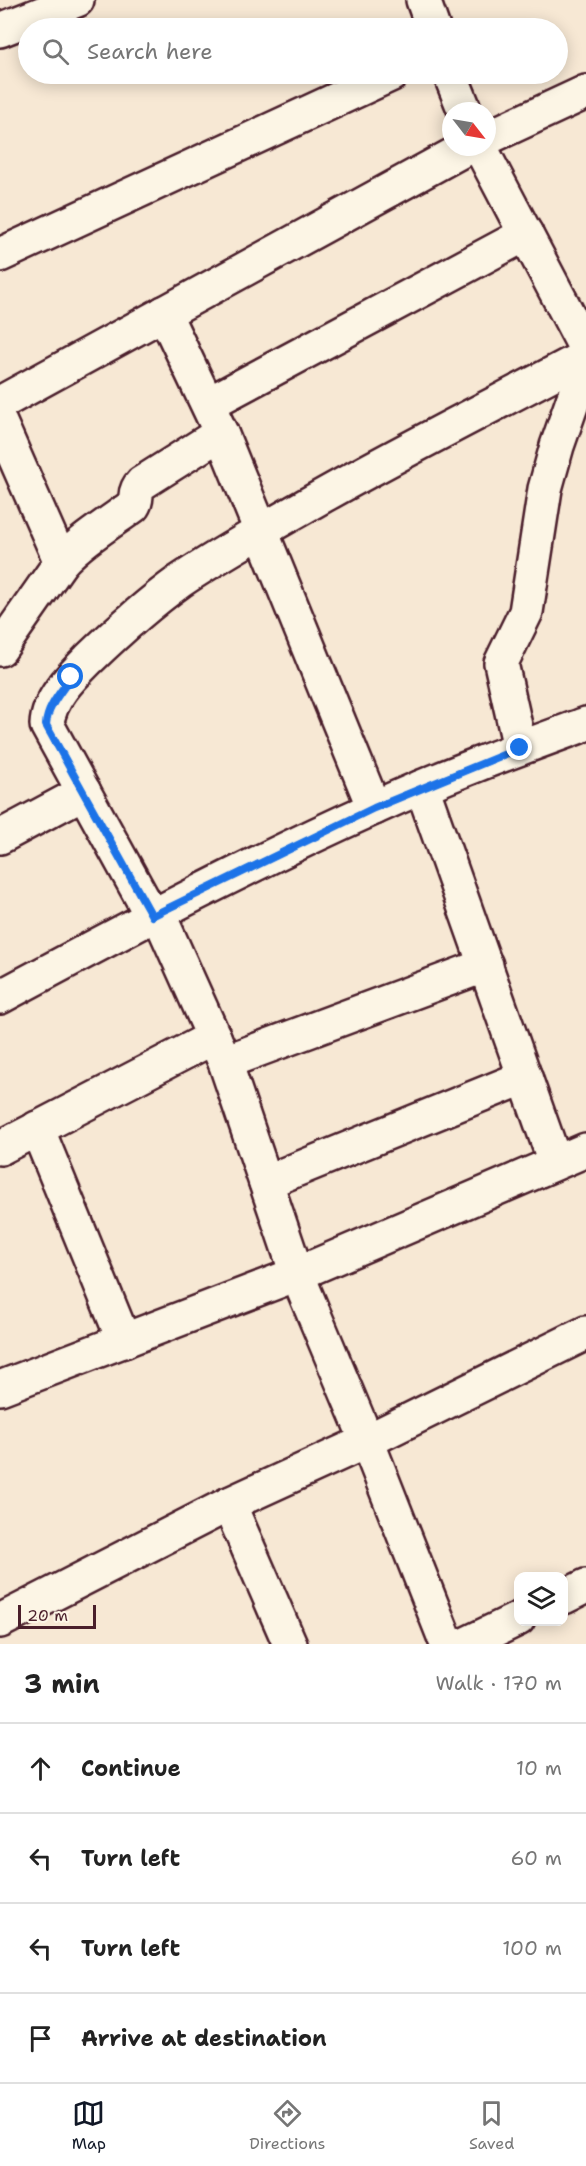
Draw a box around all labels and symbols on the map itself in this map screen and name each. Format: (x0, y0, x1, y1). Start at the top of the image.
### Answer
north arrow (442, 102, 496, 156)
route start (57, 663, 83, 689)
route end (506, 734, 532, 760)
scale bar (18, 1602, 96, 1630)

